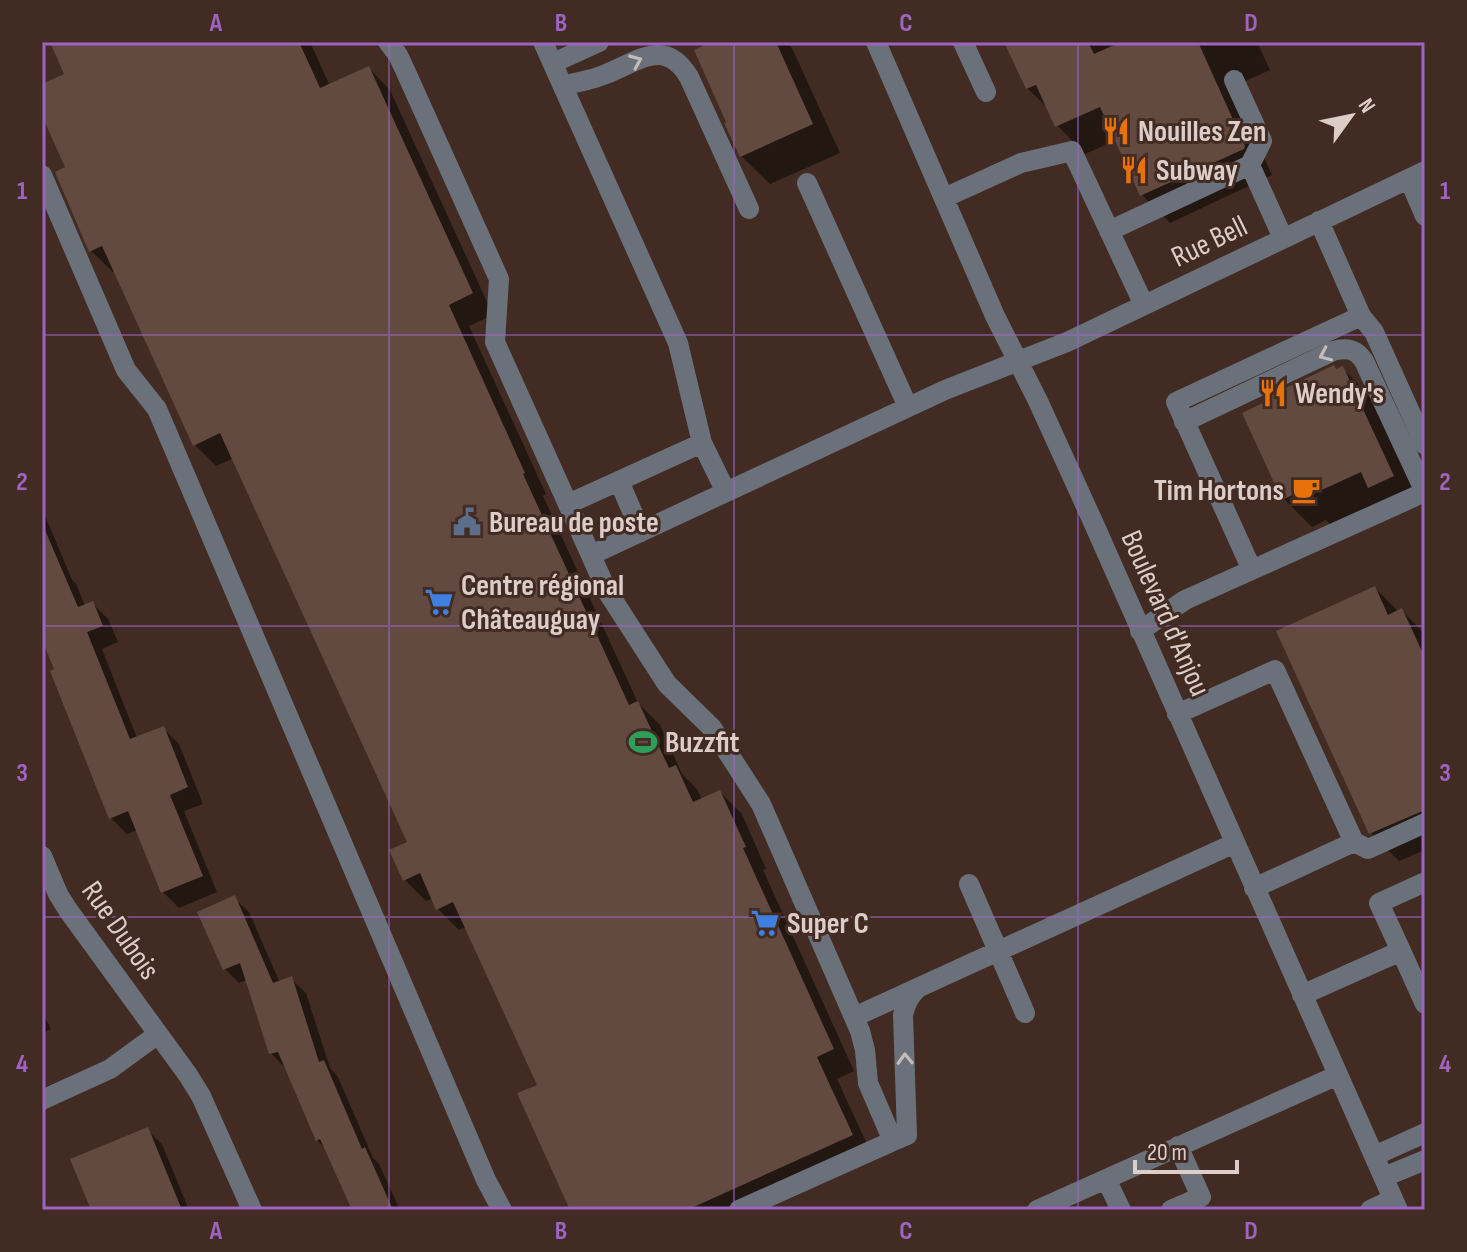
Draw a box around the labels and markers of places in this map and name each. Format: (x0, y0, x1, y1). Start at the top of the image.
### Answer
place label: Nouilles Zen (1138, 114, 1266, 150)
restaurant icon: Nouilles Zen (1101, 116, 1131, 146)
place label: Subway (1156, 153, 1238, 189)
restaurant icon: Subway (1119, 155, 1149, 185)
place label: Wendy's (1295, 376, 1384, 412)
restaurant icon: Wendy's (1258, 378, 1288, 408)
place label: Tim Hortons (1154, 473, 1284, 509)
cafe icon: Tim Hortons (1291, 475, 1321, 505)
place label: Bureau de poste (489, 505, 659, 541)
public building icon: Bureau de poste (452, 507, 482, 537)
place label: Centre régional Châteauguay (461, 568, 624, 638)
supermarket icon: Centre régional Châteauguay (424, 587, 454, 617)
place label: Buzzfit (665, 725, 740, 761)
sports icon: Buzzfit (628, 727, 658, 757)
place label: Super C (787, 906, 869, 942)
supermarket icon: Super C (750, 908, 780, 938)

